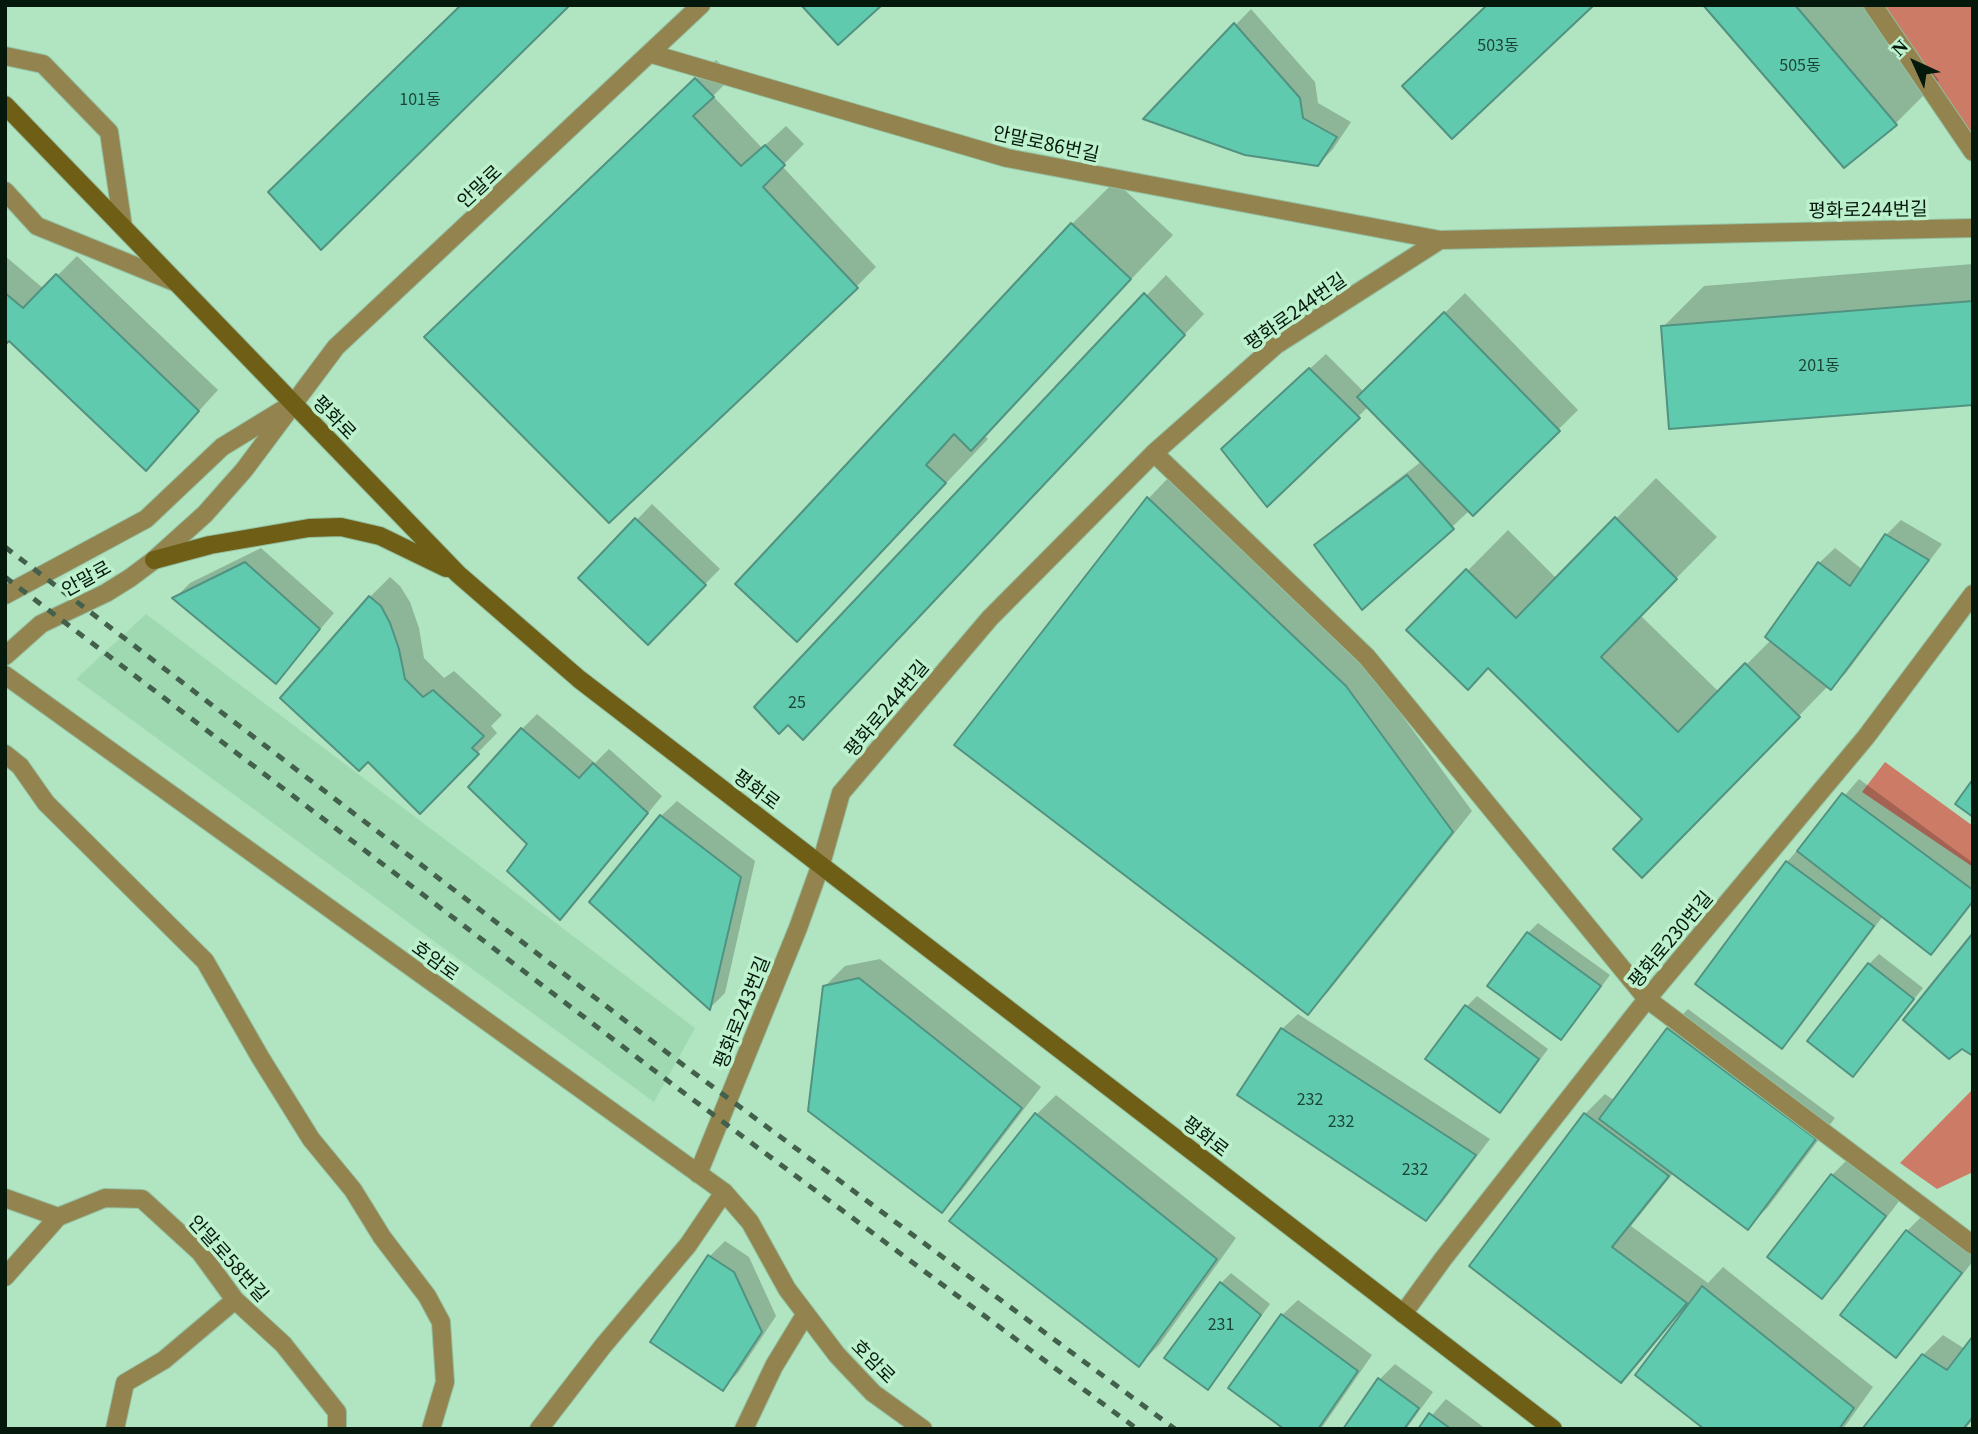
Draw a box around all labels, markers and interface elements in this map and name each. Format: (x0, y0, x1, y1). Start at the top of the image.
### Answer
north arrow (1880, 28, 1950, 98)
house number: 503동 (1477, 35, 1519, 55)
text: N (1888, 36, 1912, 60)
house number: 505동 (1779, 55, 1821, 75)
house number: 101동 (399, 89, 441, 109)
street label: 안말로86번길 (991, 121, 1101, 165)
street label: 안말로 (452, 160, 506, 212)
street label: 평화로244번길 (1808, 197, 1928, 221)
street label: 평화로244번길 (1240, 268, 1350, 354)
house number: 201동 (1798, 355, 1840, 375)
street label: 평화로 (309, 390, 361, 444)
street label: 안말로 (58, 555, 114, 601)
street label: 평화로244번길 (839, 655, 933, 761)
house number: 25 (788, 692, 806, 712)
street label: 평화로 (729, 764, 785, 814)
street label: 평화로230번길 (1623, 886, 1717, 992)
street label: 호암로 (408, 935, 464, 985)
street label: 평화로243번길 (708, 953, 774, 1071)
house number: 232 (1297, 1089, 1323, 1109)
street label: 평화로 (1178, 1111, 1234, 1161)
house number: 232 (1328, 1111, 1354, 1131)
house number: 232 (1402, 1159, 1428, 1179)
street label: 안말로58번길 (184, 1210, 274, 1306)
house number: 231 (1208, 1314, 1234, 1334)
street label: 호암로 (847, 1334, 901, 1388)

